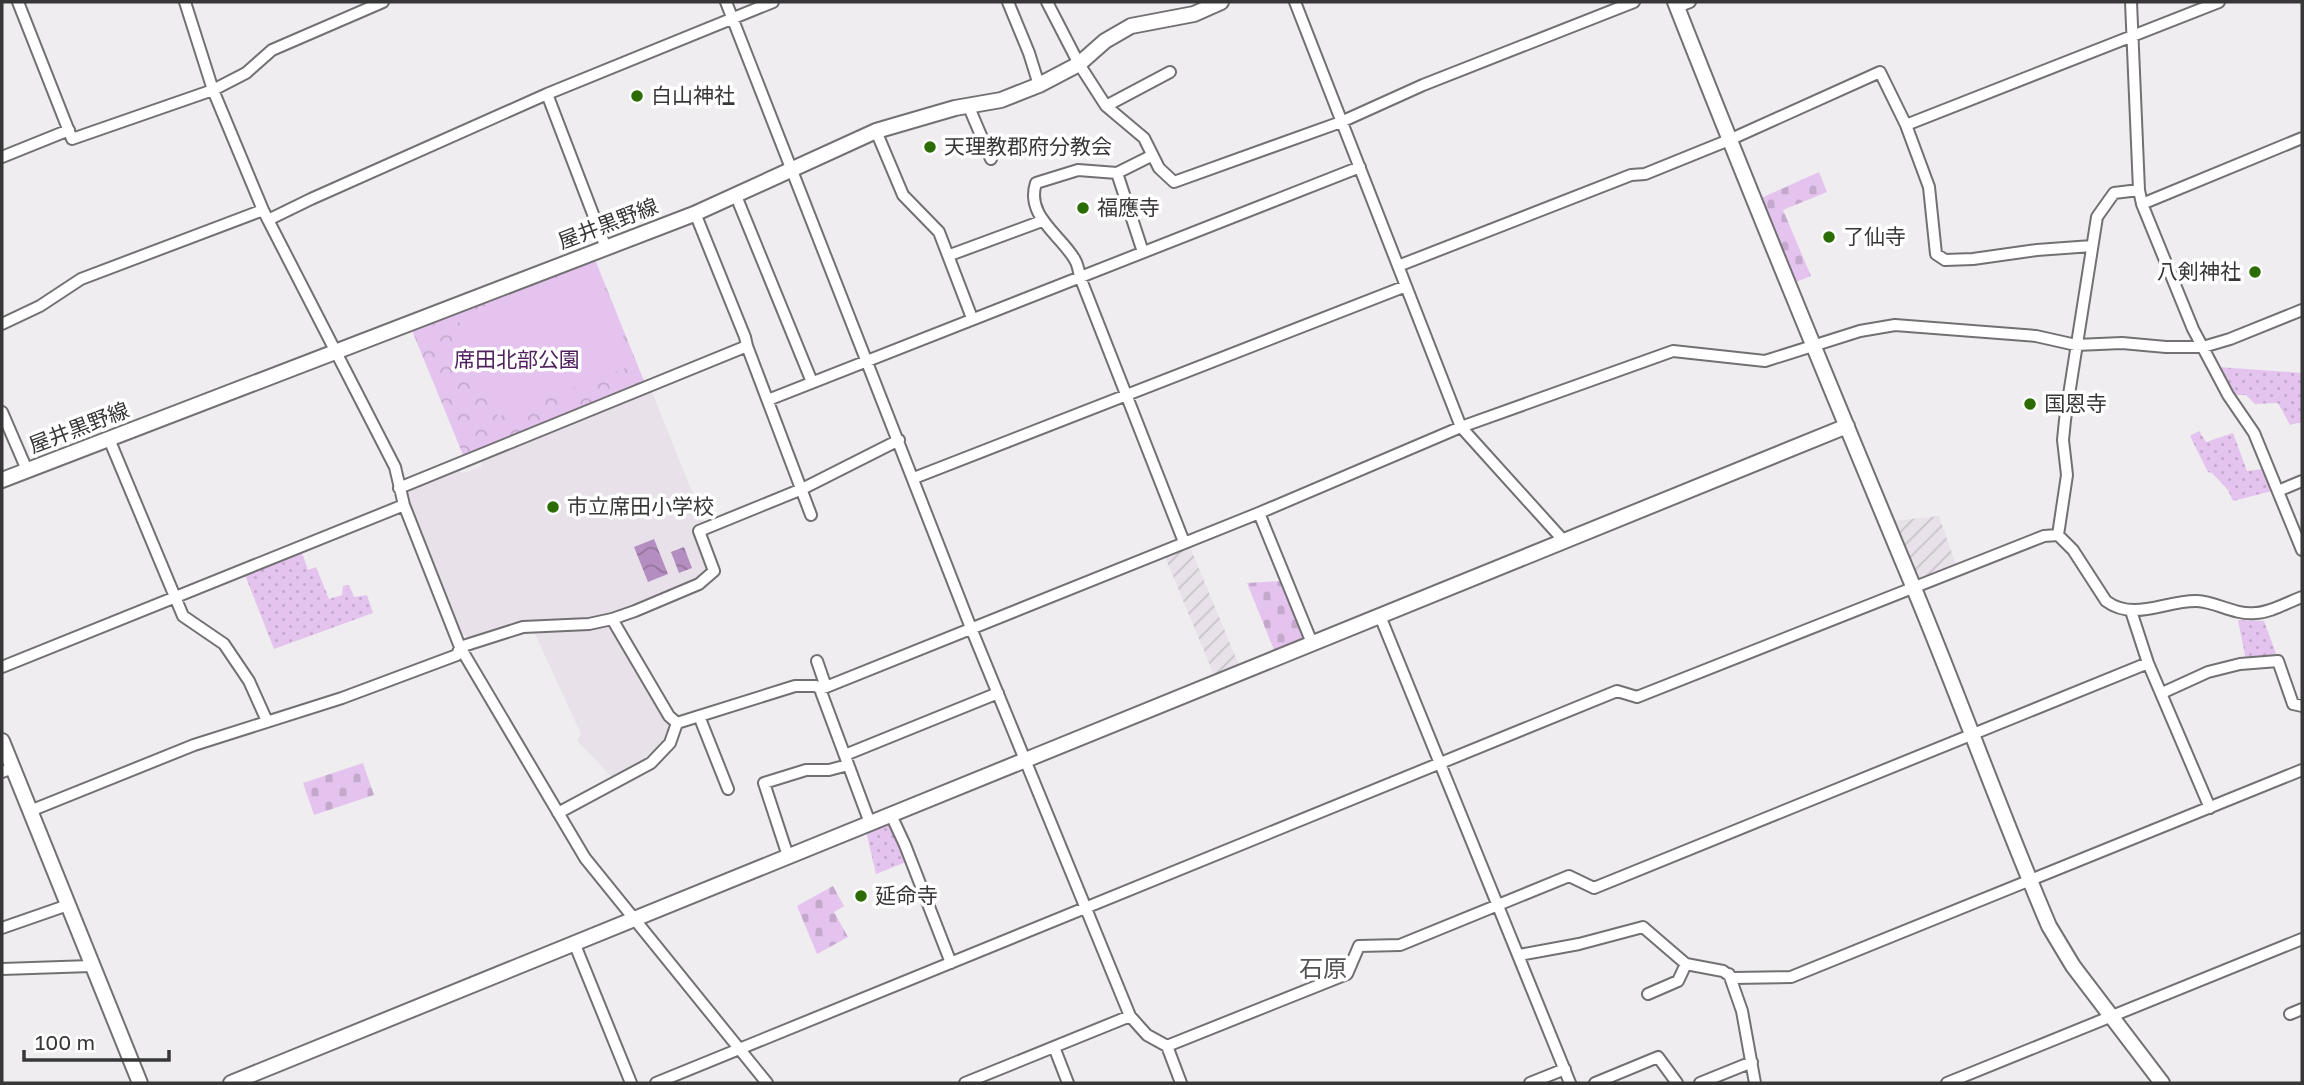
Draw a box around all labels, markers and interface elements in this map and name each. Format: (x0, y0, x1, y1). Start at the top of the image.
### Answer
place label: 白山神社 (651, 82, 735, 108)
marker: 白山神社 (629, 88, 645, 104)
place label: 天理教郡府分教会 (944, 133, 1112, 159)
marker: 天理教郡府分教会 (922, 139, 938, 155)
street label: 屋井黒野線 (554, 192, 661, 254)
place label: 福應寺 (1097, 194, 1160, 220)
marker: 福應寺 (1075, 200, 1091, 216)
place label: 了仙寺 (1843, 223, 1906, 249)
marker: 了仙寺 (1821, 229, 1837, 245)
place label: 八剣神社 (2157, 258, 2241, 284)
marker: 八剣神社 (2247, 264, 2263, 280)
park label: 席田北部公園 (454, 346, 580, 372)
place label: 国恩寺 (2044, 390, 2107, 416)
street label: 屋井黒野線 (25, 396, 132, 458)
marker: 国恩寺 (2022, 396, 2038, 412)
place label: 市立席田小学校 (567, 493, 714, 519)
marker: 市立席田小学校 (545, 499, 561, 515)
place label: 延命寺 (875, 882, 938, 908)
marker: 延命寺 (853, 888, 869, 904)
district label: 石原 (1299, 953, 1347, 982)
scale bar (24, 1018, 170, 1062)
text: 100 m (35, 1029, 95, 1055)

